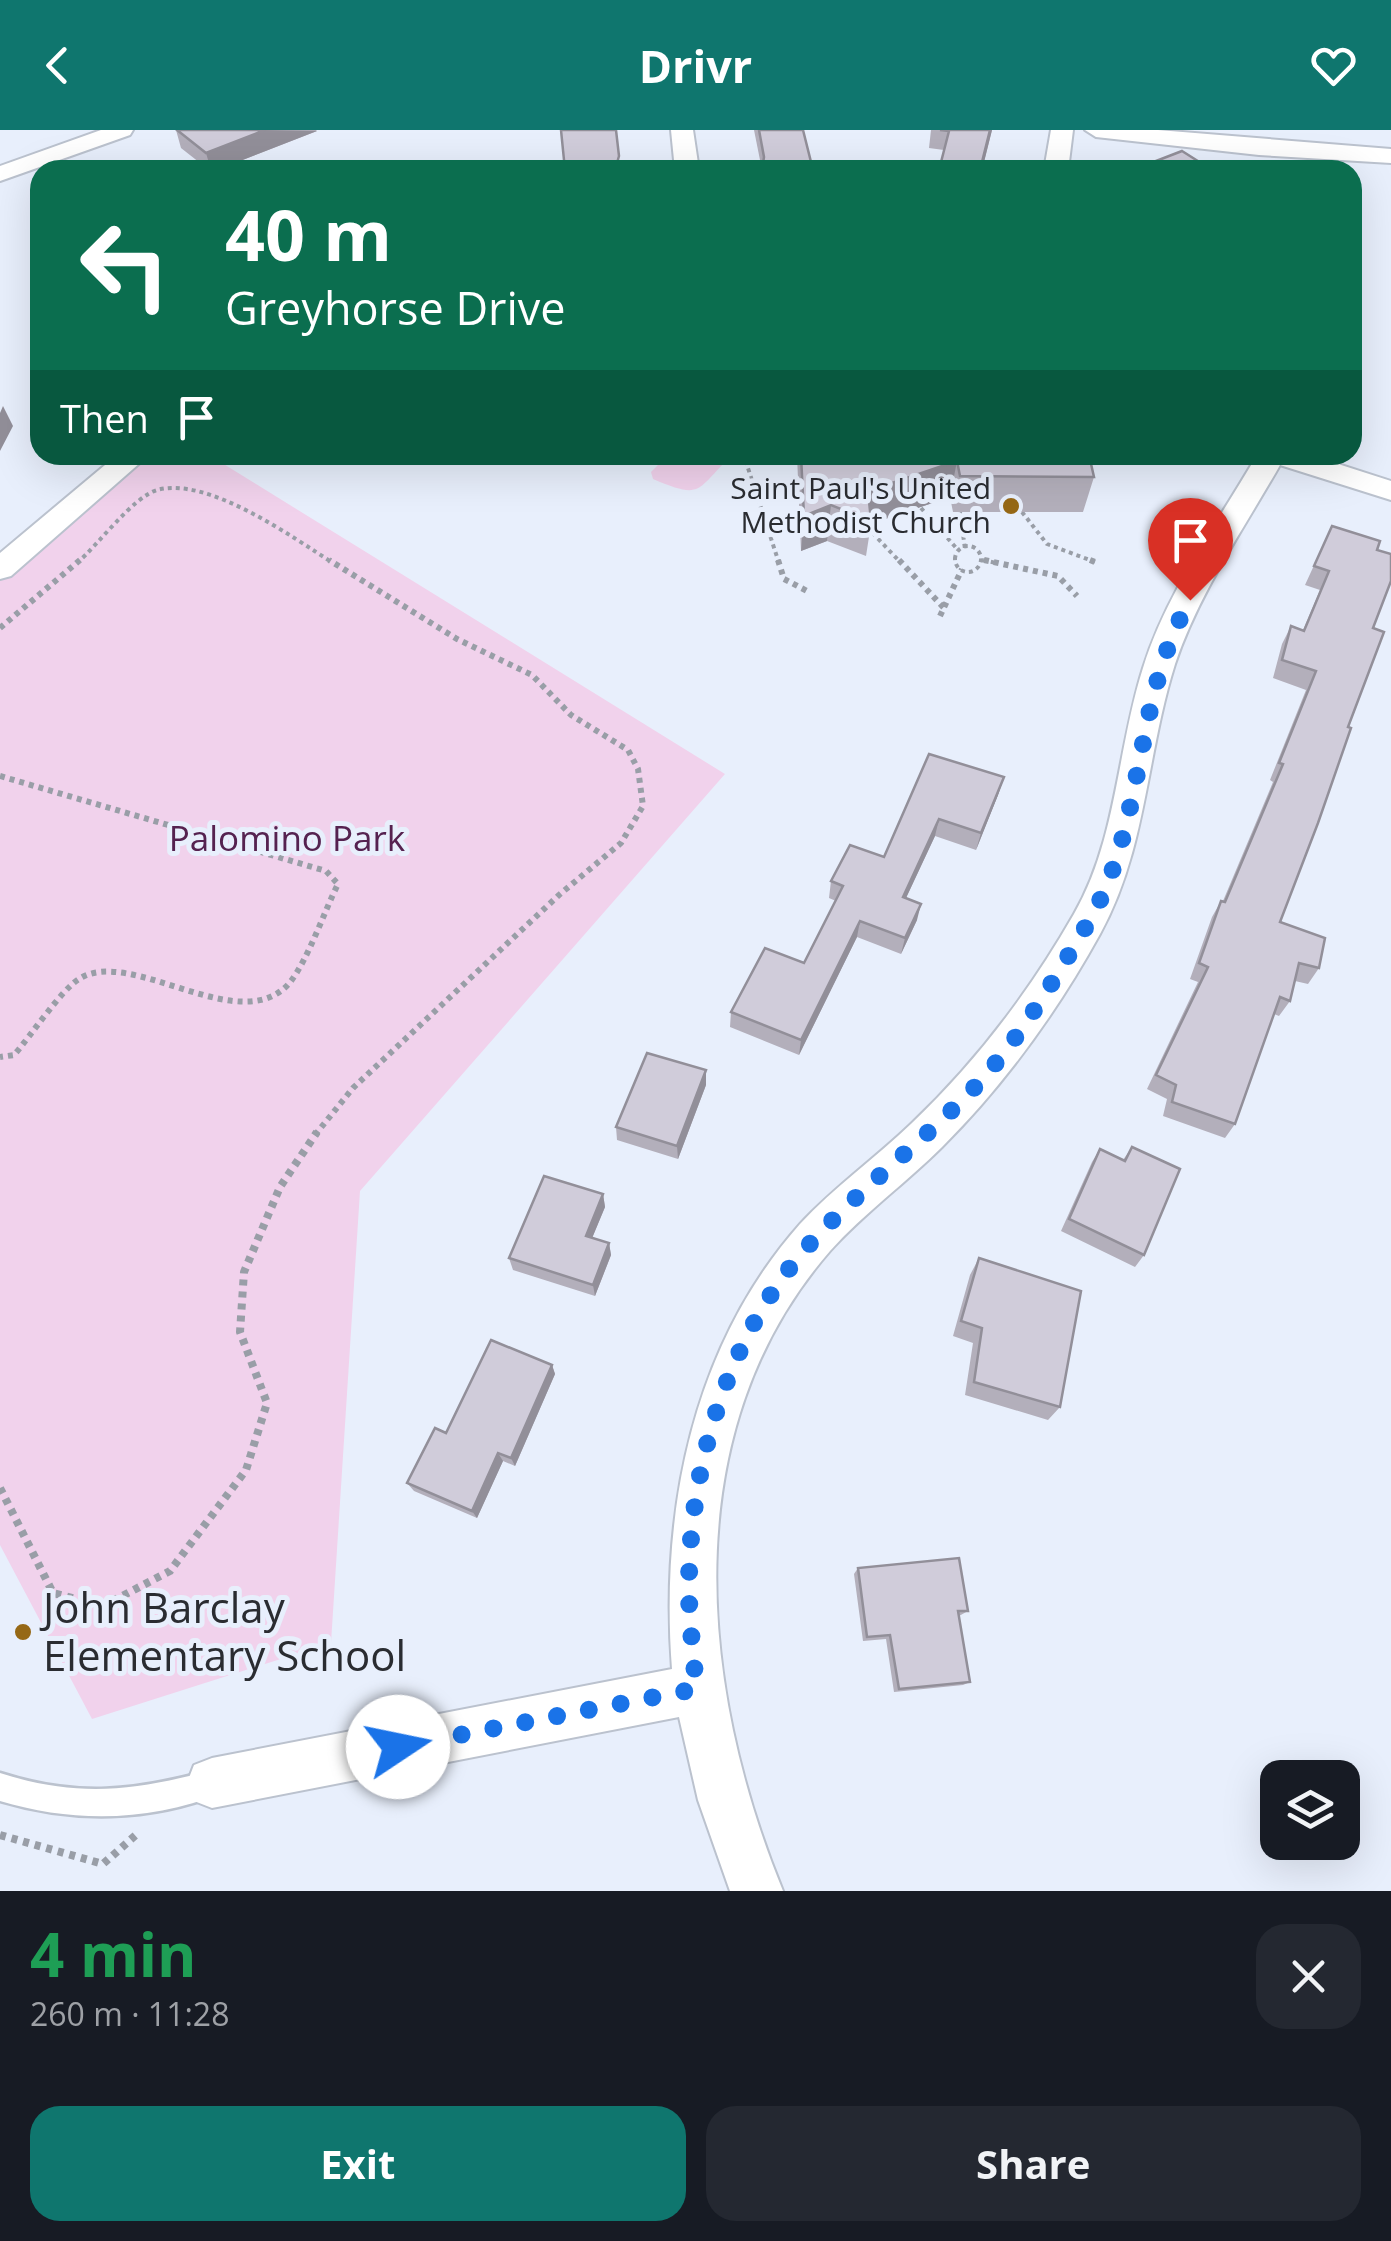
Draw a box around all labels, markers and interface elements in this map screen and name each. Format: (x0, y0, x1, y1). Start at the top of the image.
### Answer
text: Drivr (639, 35, 752, 96)
icon: back (30, 38, 85, 93)
icon: heart (1306, 38, 1361, 93)
text: 40 m (225, 186, 392, 282)
icon: left (60, 200, 190, 330)
text: Greyhorse Drive (225, 277, 566, 338)
icon: arrive (169, 390, 224, 445)
text: Then (60, 392, 149, 444)
place label: Saint Paul's United Methodist Church (730, 467, 991, 542)
marker: Saint Paul's United Methodist Church (1000, 495, 1022, 517)
pin (1148, 498, 1233, 601)
icon: arrive (1163, 513, 1218, 568)
park label: Palomino Park (169, 814, 406, 861)
place label: John Barclay Elementary School (39, 1578, 406, 1683)
marker: John Barclay Elementary School (12, 1621, 34, 1643)
position arrow (346, 1695, 450, 1799)
map controls (1260, 1760, 1360, 1860)
button: layers (1260, 1760, 1360, 1860)
text: 4 min (30, 1913, 197, 1995)
button: close (1256, 1924, 1361, 2029)
text: 260 m · 11:28 (30, 1992, 229, 2035)
button: Exit (30, 2106, 686, 2221)
button: Share (706, 2106, 1361, 2221)

